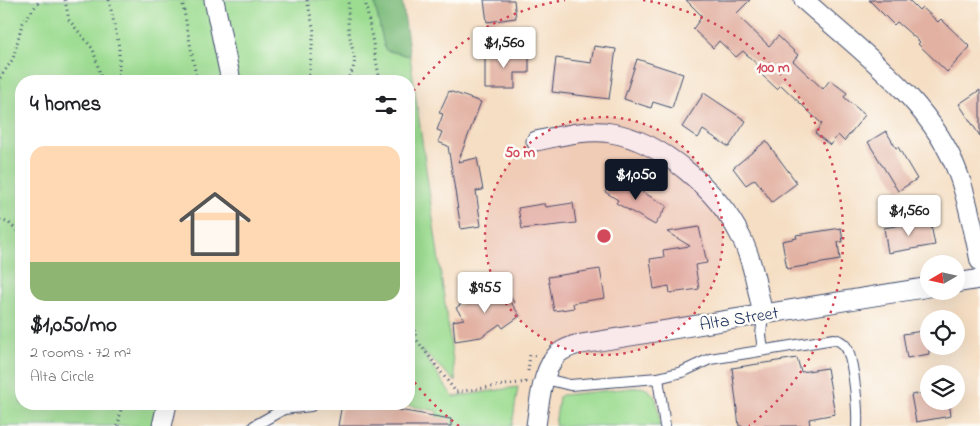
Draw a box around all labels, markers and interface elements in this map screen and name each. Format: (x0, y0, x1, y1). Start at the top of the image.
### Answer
pin: $1,560 (463, 27, 545, 69)
text: $1,560 (484, 31, 524, 55)
text: 100 m (756, 57, 790, 79)
text: 4 homes (30, 90, 101, 120)
icon: filters (372, 91, 400, 119)
text: 50 m (505, 142, 536, 164)
pin: $1,050 (595, 158, 677, 201)
text: $1,050 (616, 163, 656, 187)
icon: home (170, 179, 260, 269)
pin: $1,560 (868, 194, 950, 237)
text: $1,560 (889, 199, 929, 223)
centre of rings (595, 227, 613, 245)
north arrow (920, 255, 965, 300)
map controls (920, 255, 965, 410)
pin: $955 (455, 272, 515, 314)
text: $955 (469, 276, 501, 300)
street label: Alta Street (698, 301, 781, 339)
button: locate (920, 310, 965, 355)
text: $1,050/mo (30, 311, 117, 341)
text: 2 rooms · 72 m² (30, 341, 131, 365)
text: Alta Circle (30, 365, 94, 389)
button: layers (920, 365, 965, 410)

